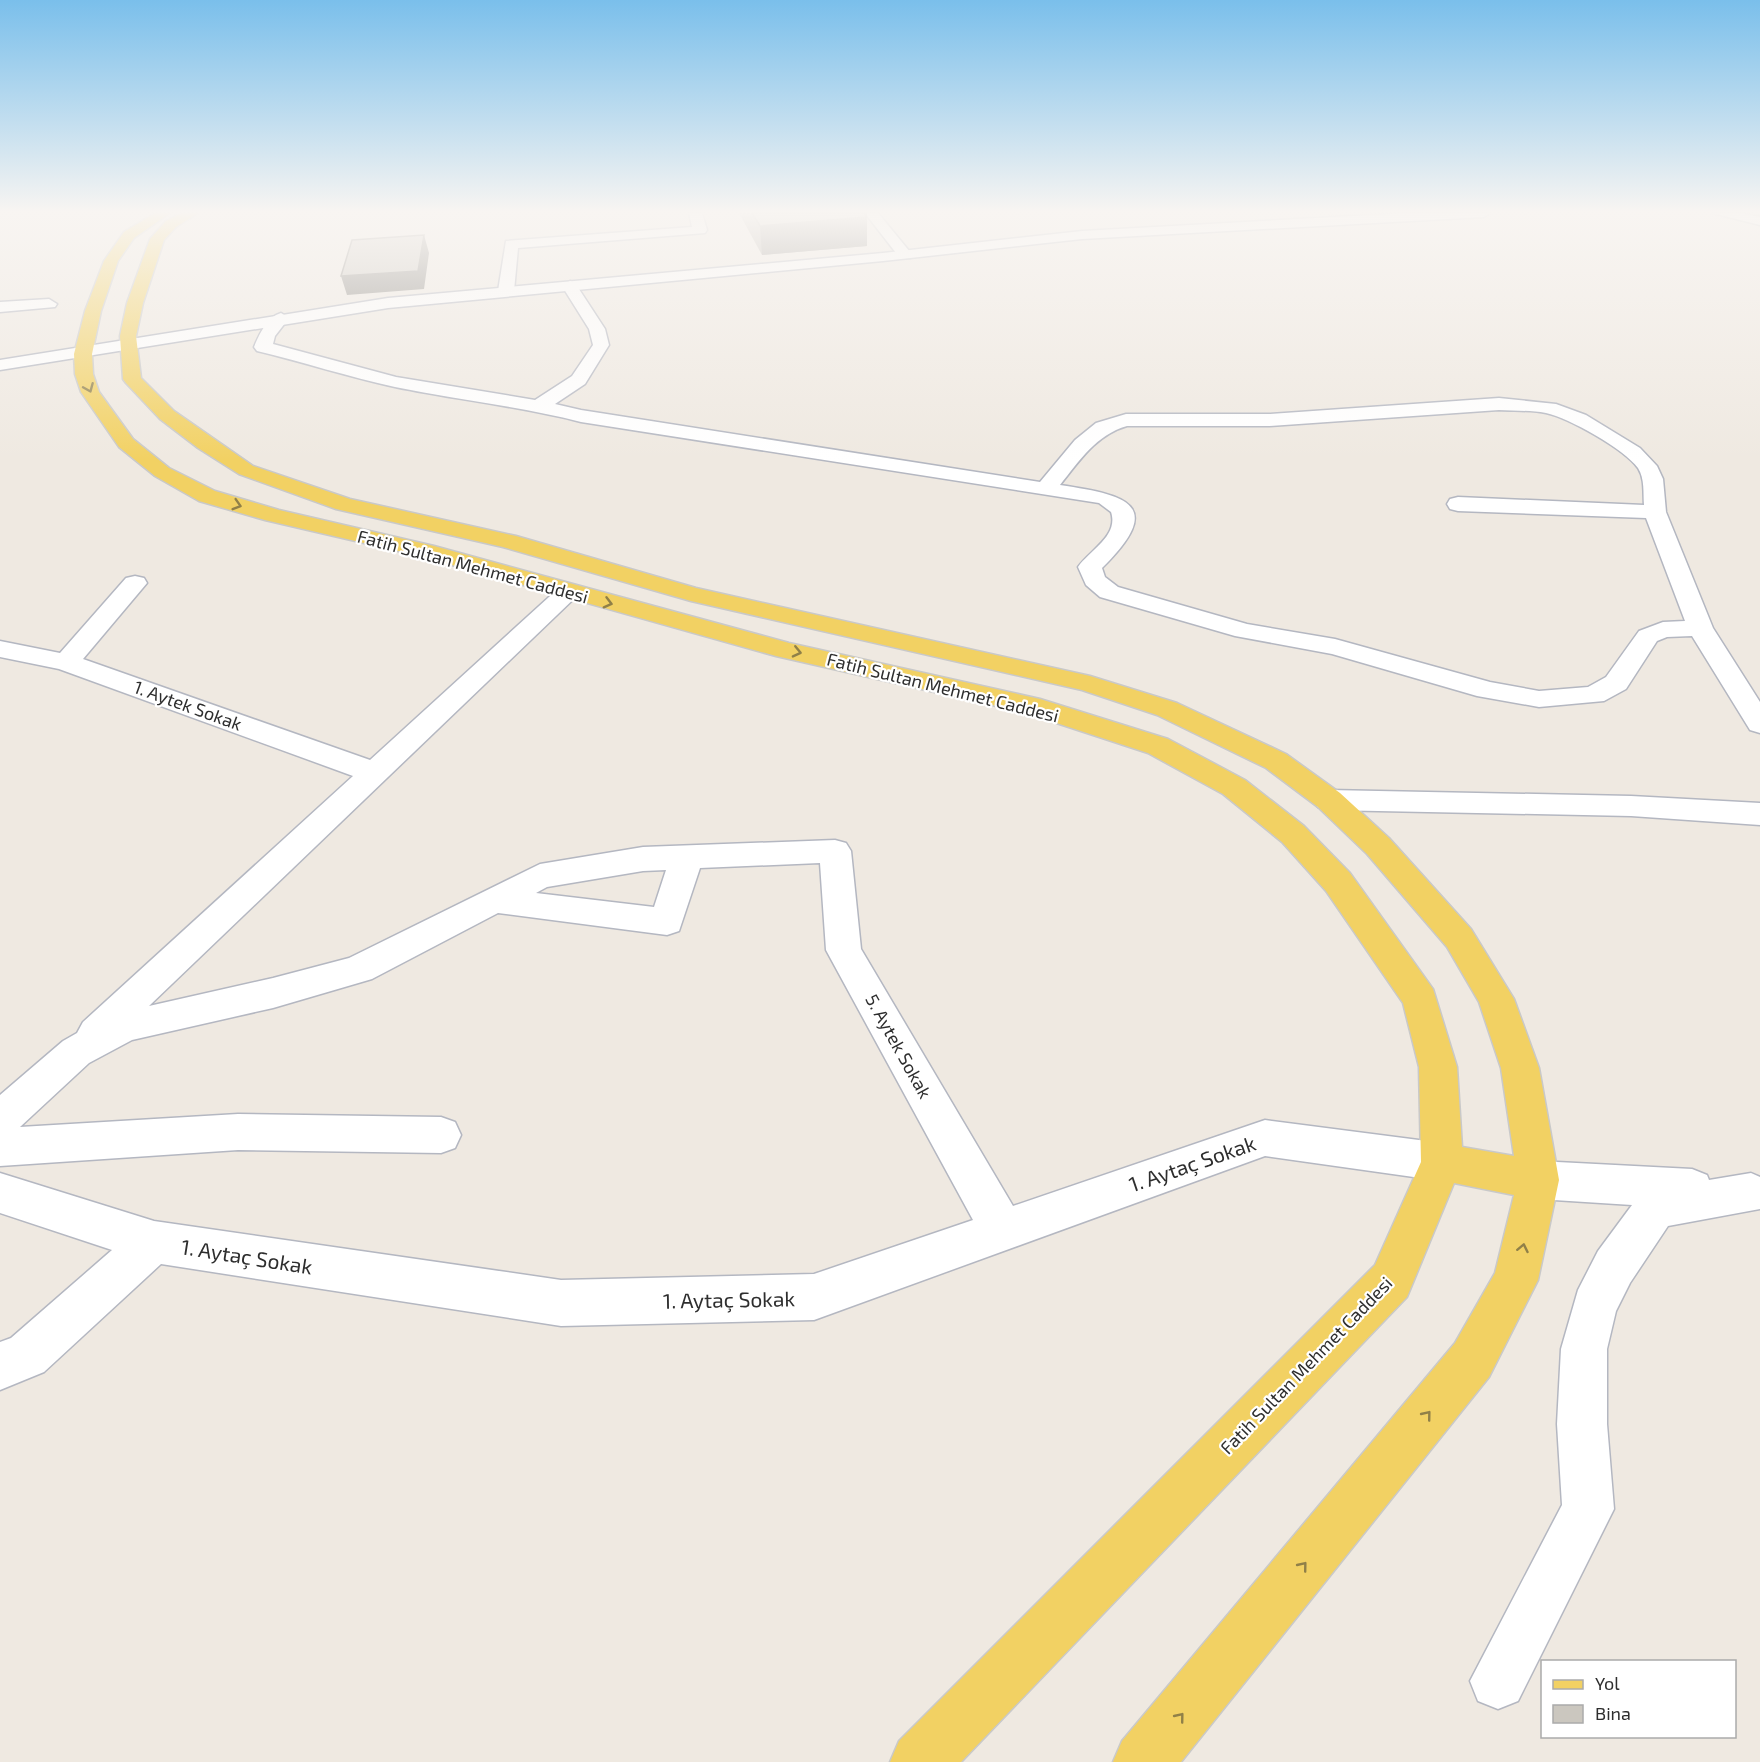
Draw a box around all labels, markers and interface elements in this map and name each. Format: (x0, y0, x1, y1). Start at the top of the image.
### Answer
one-way arrow (82, 381, 94, 392)
one-way arrow (231, 498, 242, 510)
street label: Fatih Sultan Mehmet Caddesi (355, 525, 591, 607)
one-way arrow (603, 595, 613, 608)
one-way arrow (791, 645, 801, 658)
street label: Fatih Sultan Mehmet Caddesi (825, 648, 1061, 726)
street label: 1. Aytek Sokak (131, 675, 245, 735)
street label: 5. Aytek Sokak (861, 990, 937, 1102)
street label: 1. Aytaç Sokak (1125, 1130, 1260, 1198)
street label: 1. Aytaç Sokak (179, 1233, 315, 1281)
one-way arrow (1515, 1243, 1528, 1253)
street label: Fatih Sultan Mehmet Caddesi (1215, 1272, 1397, 1458)
street label: 1. Aytaç Sokak (663, 1285, 796, 1315)
one-way arrow (1420, 1411, 1431, 1422)
one-way arrow (1296, 1562, 1307, 1573)
legend (1541, 1660, 1736, 1738)
text: Yol (1595, 1672, 1620, 1694)
text: Bina (1595, 1702, 1631, 1724)
one-way arrow (1172, 1713, 1183, 1724)

